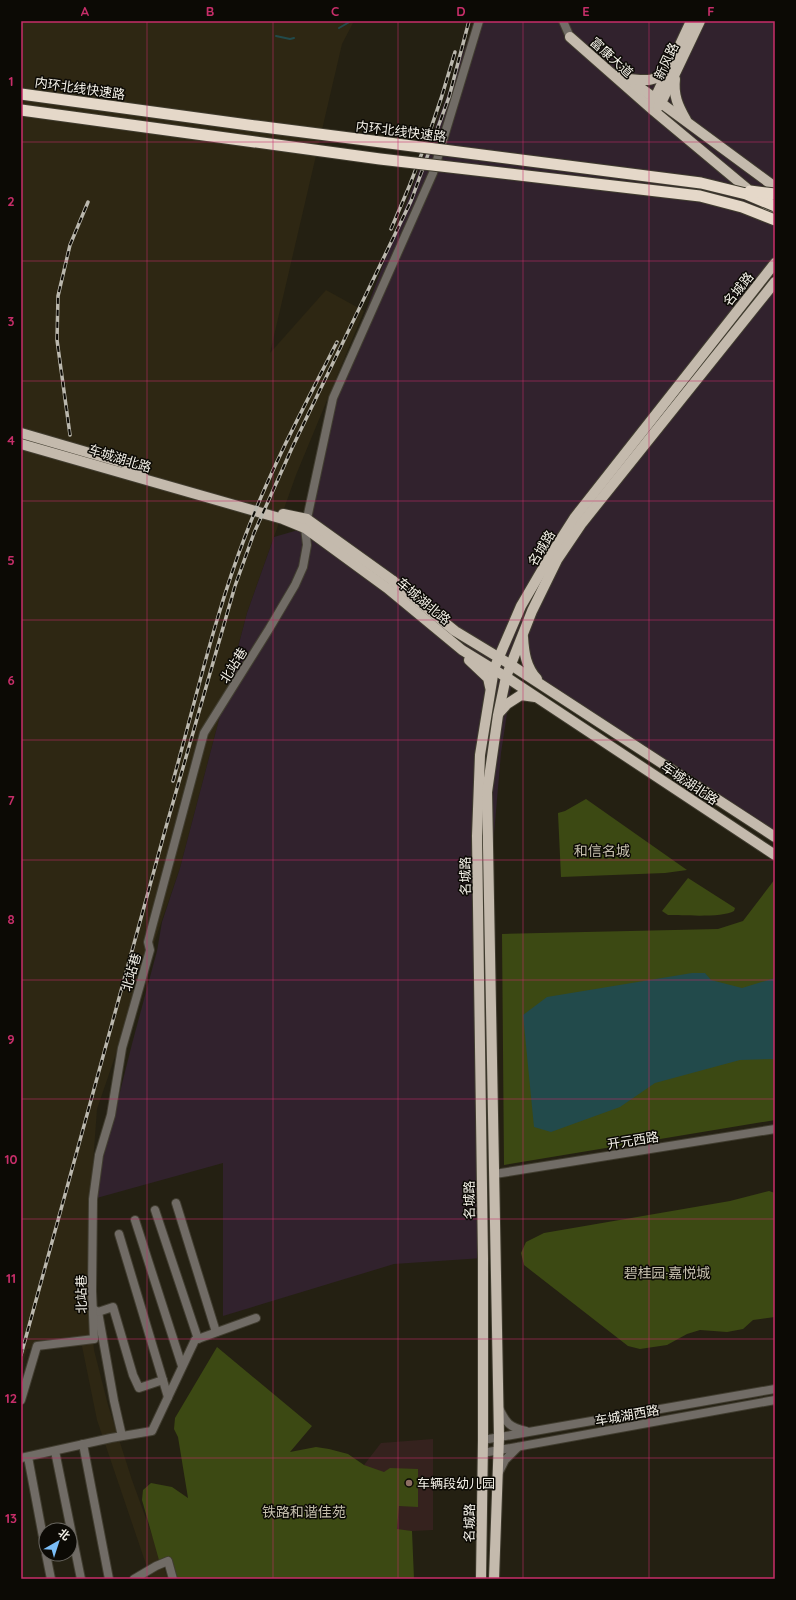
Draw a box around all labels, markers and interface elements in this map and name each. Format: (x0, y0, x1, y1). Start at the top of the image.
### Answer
text: A (81, 3, 90, 19)
text: B (206, 3, 214, 19)
text: C (331, 3, 339, 19)
text: D (456, 3, 466, 19)
text: E (582, 3, 590, 19)
text: F (707, 3, 715, 19)
street label: 富康大道 (587, 34, 637, 80)
street label: 新风路 (651, 40, 681, 82)
text: 1 (8, 73, 14, 89)
street label: 内环北线快速路 (34, 74, 126, 102)
street label: 内环北线快速路 (355, 118, 447, 144)
text: 2 (7, 193, 15, 209)
street label: 名城路 (720, 269, 756, 309)
text: 3 (8, 313, 15, 329)
text: 4 (7, 432, 15, 448)
street label: 车城湖北路 (87, 441, 153, 475)
street label: 名城路 (524, 527, 558, 569)
text: 5 (7, 552, 15, 568)
street label: 车城湖北路 (394, 574, 454, 628)
street label: 北站巷 (216, 644, 250, 686)
text: 6 (7, 672, 15, 688)
street label: 车城湖北路 (659, 758, 721, 808)
text: 7 (7, 792, 15, 808)
district label: 和信名城 (574, 842, 630, 860)
street label: 名城路 (457, 856, 473, 896)
text: 8 (7, 911, 15, 927)
street label: 北站巷 (118, 951, 144, 993)
text: 9 (7, 1031, 15, 1047)
street label: 开元西路 (606, 1128, 660, 1152)
text: 10 (4, 1151, 18, 1167)
street label: 名城路 (461, 1180, 477, 1220)
district label: 碧桂园·嘉悦城 (624, 1264, 710, 1282)
text: 11 (6, 1270, 16, 1286)
street label: 北站巷 (73, 1274, 89, 1314)
text: 12 (5, 1390, 17, 1406)
street label: 车城湖西路 (594, 1401, 660, 1429)
place label: 车辆段幼儿园 (417, 1475, 495, 1491)
marker: 车辆段幼儿园 (404, 1478, 414, 1488)
district label: 铁路和谐佳苑 (262, 1503, 346, 1521)
street label: 名城路 (461, 1503, 477, 1543)
text: 13 (5, 1510, 17, 1526)
north arrow (38, 1522, 78, 1562)
text: 北 (56, 1525, 73, 1543)

